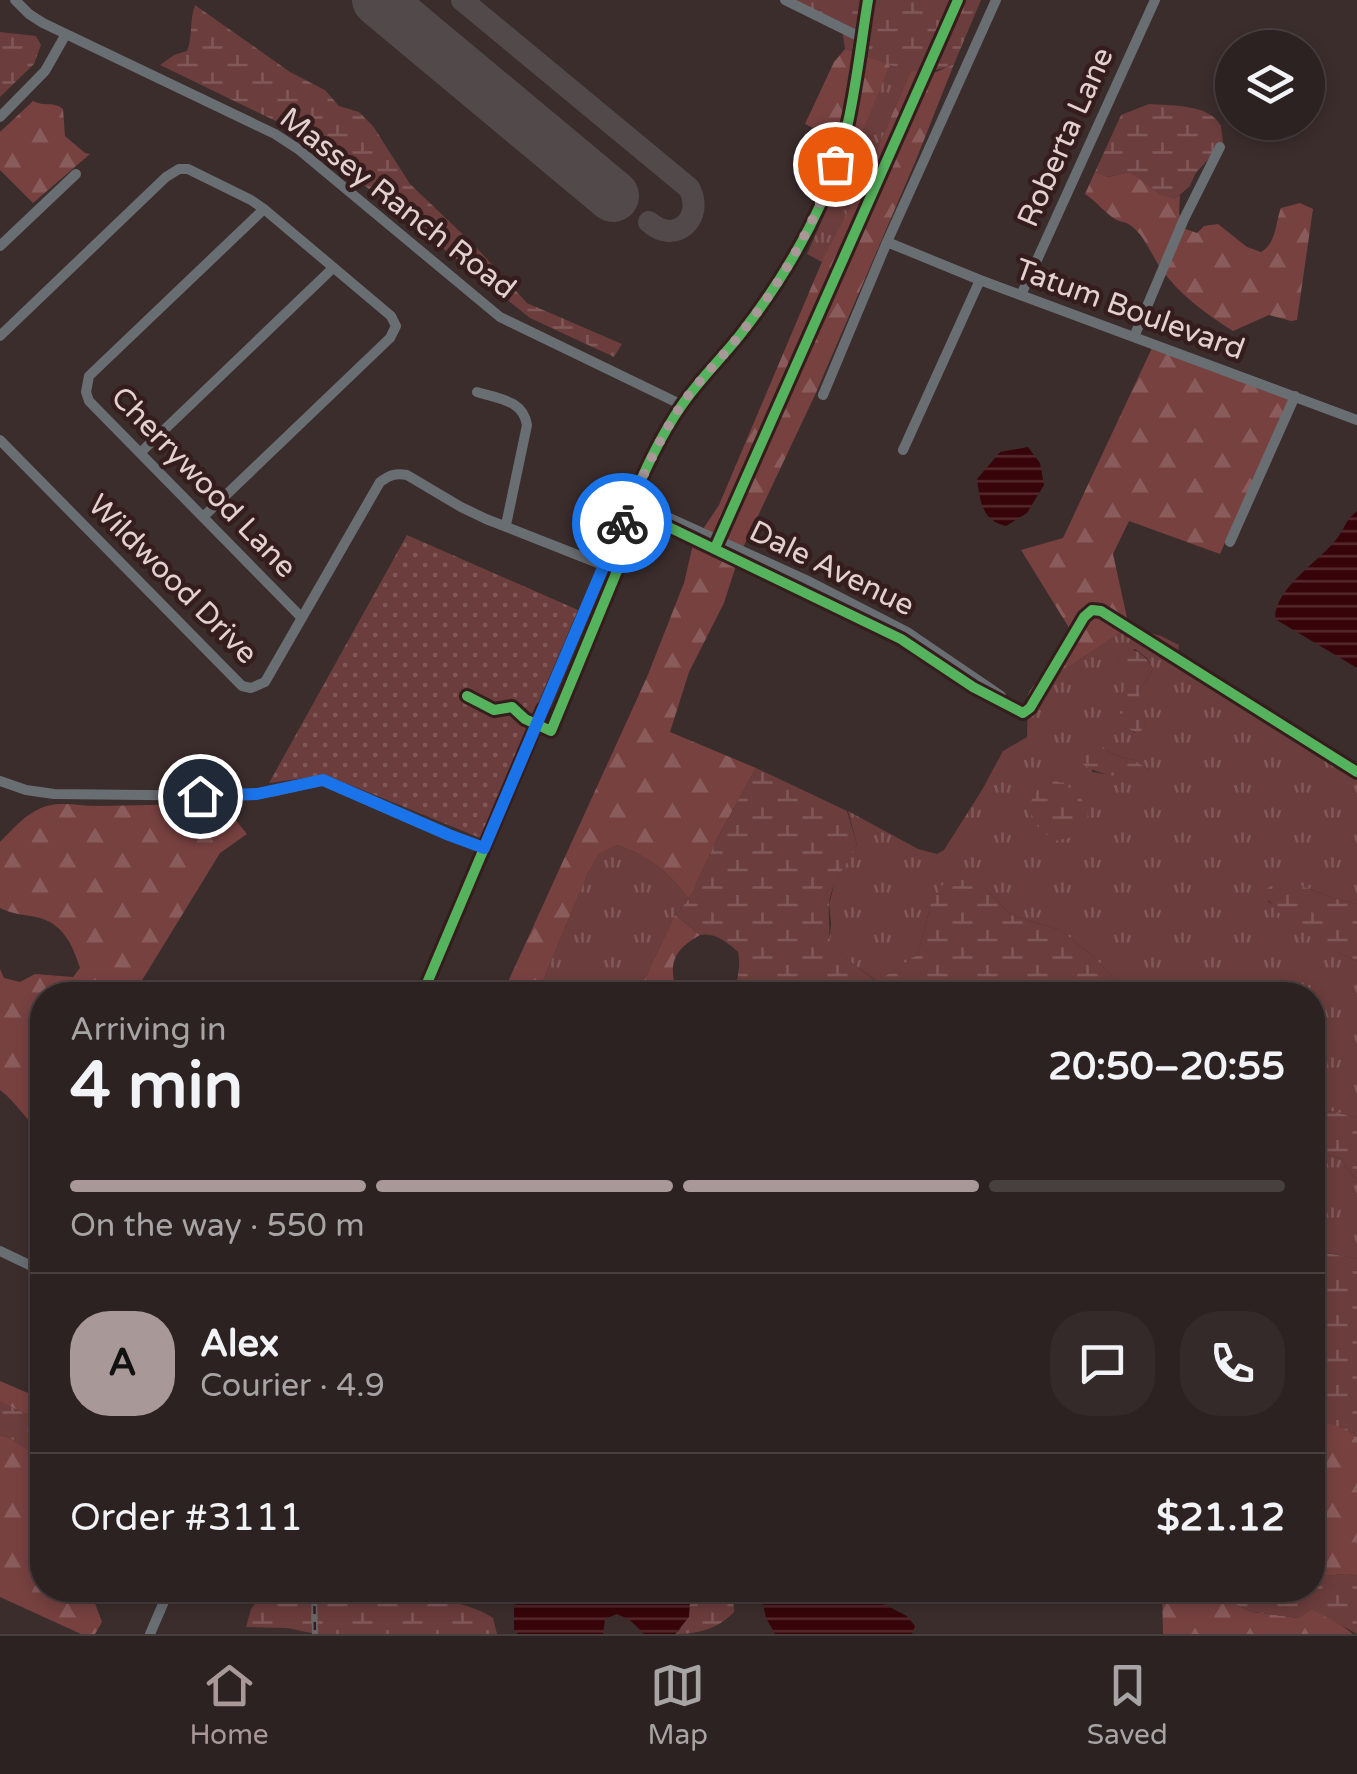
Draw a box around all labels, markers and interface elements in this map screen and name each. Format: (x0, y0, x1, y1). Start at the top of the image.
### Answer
map controls (1215, 30, 1325, 140)
button: layers (1215, 30, 1325, 140)
street label: Roberta Lane (1009, 42, 1122, 233)
street label: Massey Ranch Road (272, 100, 523, 307)
pin (793, 122, 878, 207)
icon: bag (808, 137, 863, 192)
street label: Tatum Boulevard (1010, 251, 1250, 368)
street label: Cherrywood Lane (103, 379, 304, 586)
courier (572, 473, 672, 573)
street label: Wildwood Drive (80, 487, 265, 672)
icon: bike (595, 496, 650, 551)
street label: Dale Avenue (743, 513, 920, 624)
pin (158, 754, 243, 839)
icon: home (173, 769, 228, 824)
text: Arriving in (70, 1011, 227, 1049)
text: 20:50–20:55 (1048, 1044, 1285, 1090)
text: 4 min (70, 1047, 243, 1126)
text: On the way · 550 m (70, 1207, 365, 1245)
button: chat (1050, 1311, 1155, 1416)
button: phone (1180, 1311, 1285, 1416)
text: Alex (200, 1321, 279, 1367)
text: A (108, 1340, 137, 1386)
text: Courier · 4.9 (200, 1367, 385, 1405)
text: Order #3111 (70, 1495, 303, 1541)
text: $21.12 (1156, 1495, 1285, 1541)
tab: Home (189, 1658, 269, 1752)
tab: Map (647, 1658, 708, 1752)
tab: Saved (1087, 1658, 1168, 1752)

